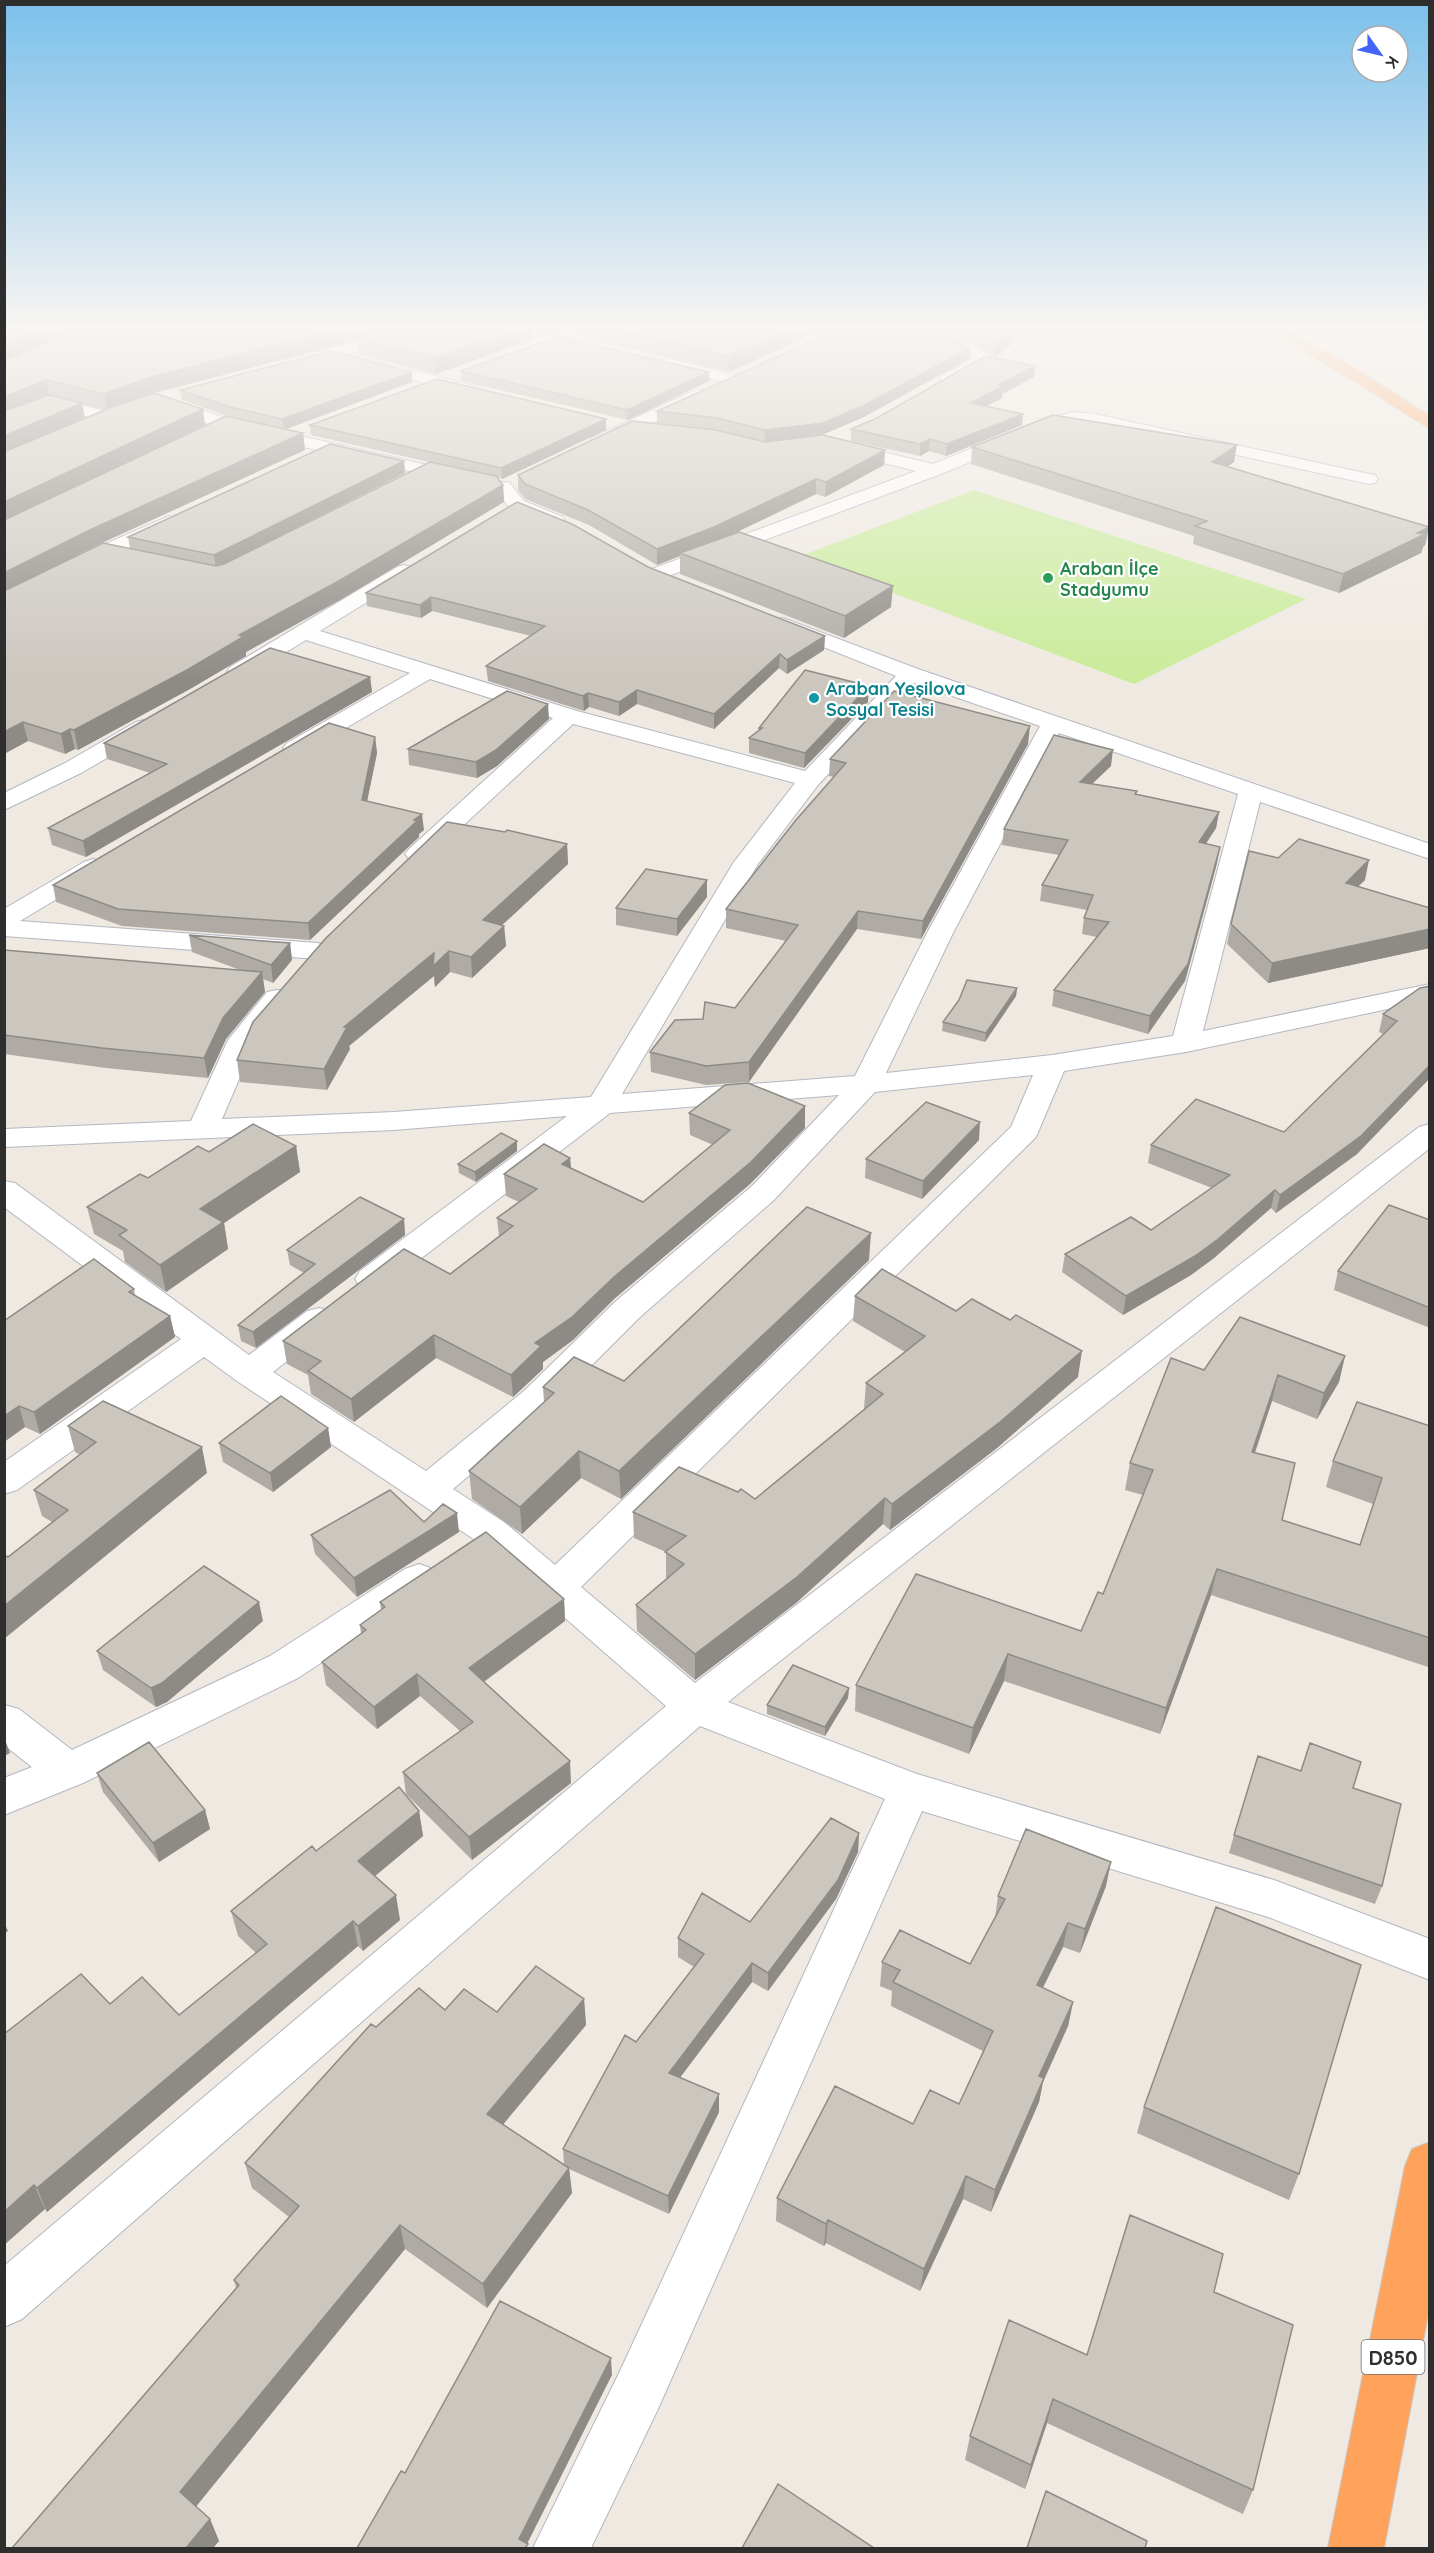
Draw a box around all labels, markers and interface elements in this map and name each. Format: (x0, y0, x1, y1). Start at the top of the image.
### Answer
north arrow (1350, 24, 1410, 84)
text: K (1381, 52, 1404, 72)
place label: Araban İlçe Stadyumu (1060, 557, 1159, 601)
marker: Araban İlçe Stadyumu (1041, 571, 1055, 585)
place label: Araban Yeşilova Sosyal Tesisi (826, 677, 966, 721)
marker: Araban Yeşilova Sosyal Tesisi (807, 691, 821, 705)
road number: D850 (1362, 2340, 1424, 2374)

